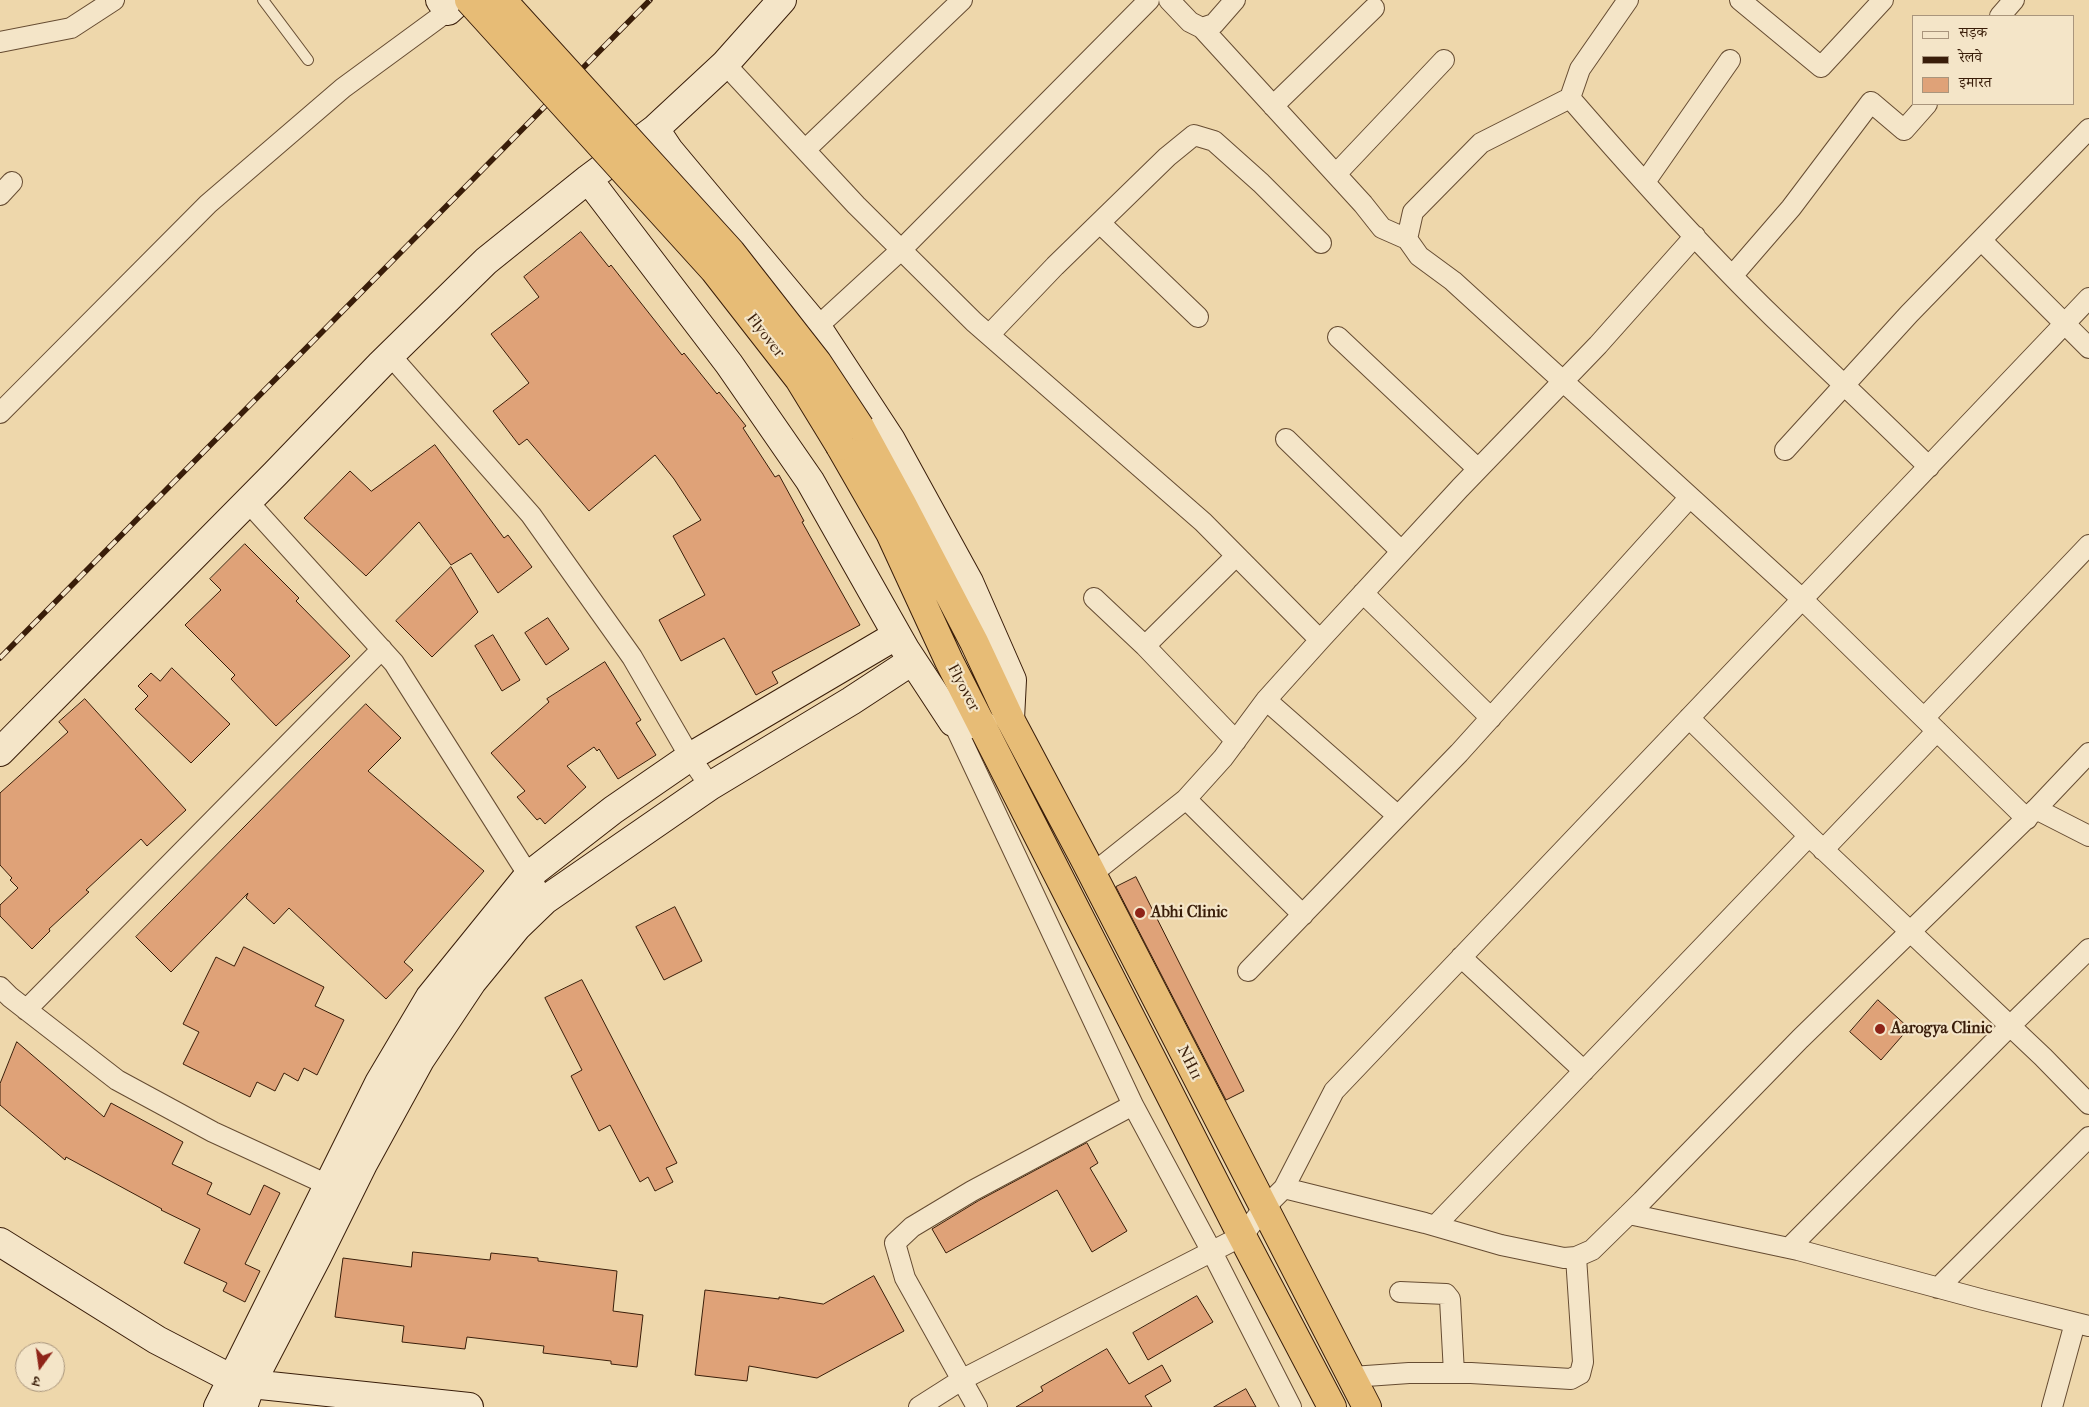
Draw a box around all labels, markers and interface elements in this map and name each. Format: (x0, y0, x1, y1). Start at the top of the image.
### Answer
legend (1912, 15, 2074, 105)
text: सड़क (1959, 23, 1987, 41)
text: रेलवे (1959, 48, 1982, 66)
text: इमारत (1959, 73, 1992, 91)
street label: Flyover (742, 310, 788, 362)
street label: Flyover (942, 661, 984, 715)
place label: Abhi Clinic (1151, 903, 1228, 923)
marker: Abhi Clinic (1133, 906, 1147, 920)
place label: Aarogya Clinic (1891, 1019, 1992, 1039)
marker: Aarogya Clinic (1873, 1022, 1887, 1036)
street label: NH11 (1172, 1043, 1206, 1083)
north arrow (15, 1342, 65, 1392)
text: उ (31, 1372, 42, 1390)

